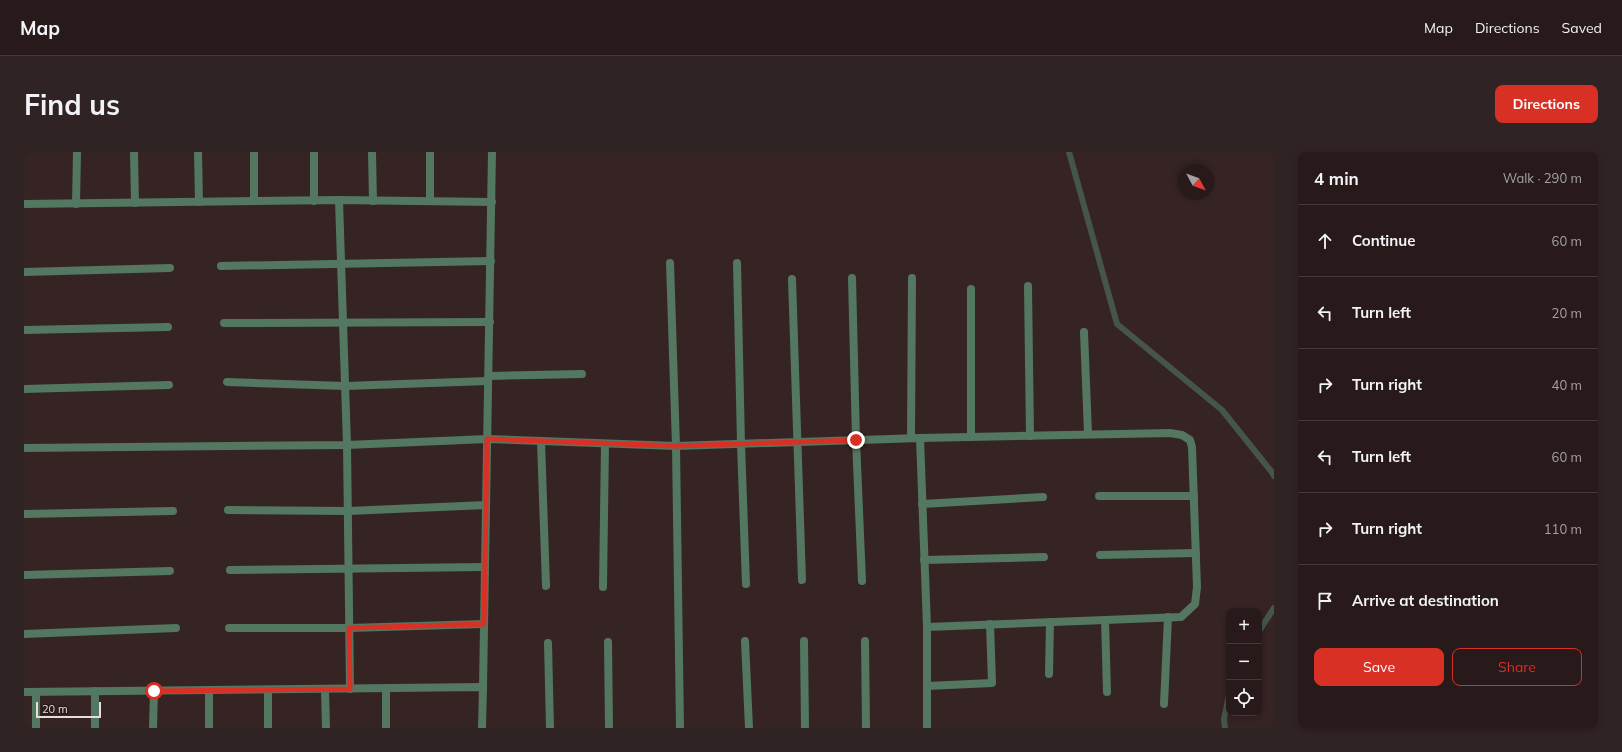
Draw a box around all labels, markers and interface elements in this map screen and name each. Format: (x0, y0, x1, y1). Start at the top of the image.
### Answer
text: Map (20, 16, 60, 40)
text: Map (1424, 19, 1453, 37)
text: Directions (1475, 19, 1540, 37)
text: Saved (1562, 19, 1602, 37)
button: Directions (1495, 85, 1598, 123)
text: Find us (24, 87, 120, 122)
north arrow (1178, 164, 1214, 200)
text: 4 min (1314, 168, 1359, 189)
text: Walk · 290 m (1503, 170, 1582, 186)
icon: ahead (1314, 230, 1336, 252)
text: Continue (1352, 231, 1415, 250)
text: 60 m (1552, 233, 1582, 249)
icon: left (1314, 302, 1336, 324)
text: Turn left (1352, 303, 1411, 322)
text: 20 m (1552, 305, 1582, 321)
icon: right (1314, 374, 1336, 396)
text: Turn right (1352, 375, 1422, 394)
text: 40 m (1552, 377, 1582, 393)
route end (847, 431, 865, 449)
icon: left (1314, 446, 1336, 468)
text: Turn left (1352, 447, 1411, 466)
text: 60 m (1552, 449, 1582, 465)
icon: right (1314, 518, 1336, 540)
text: Turn right (1352, 519, 1422, 538)
text: 110 m (1544, 521, 1582, 537)
icon: arrive (1314, 590, 1336, 612)
text: Arrive at destination (1352, 591, 1499, 610)
map controls (1226, 608, 1262, 716)
button: + (1226, 608, 1262, 644)
button: − (1226, 644, 1262, 680)
button: Save (1314, 648, 1444, 686)
button: Share (1452, 648, 1582, 686)
button: locate (1226, 680, 1262, 716)
route start (145, 682, 163, 700)
scale bar (36, 700, 101, 719)
text: 20 m (42, 702, 68, 716)

